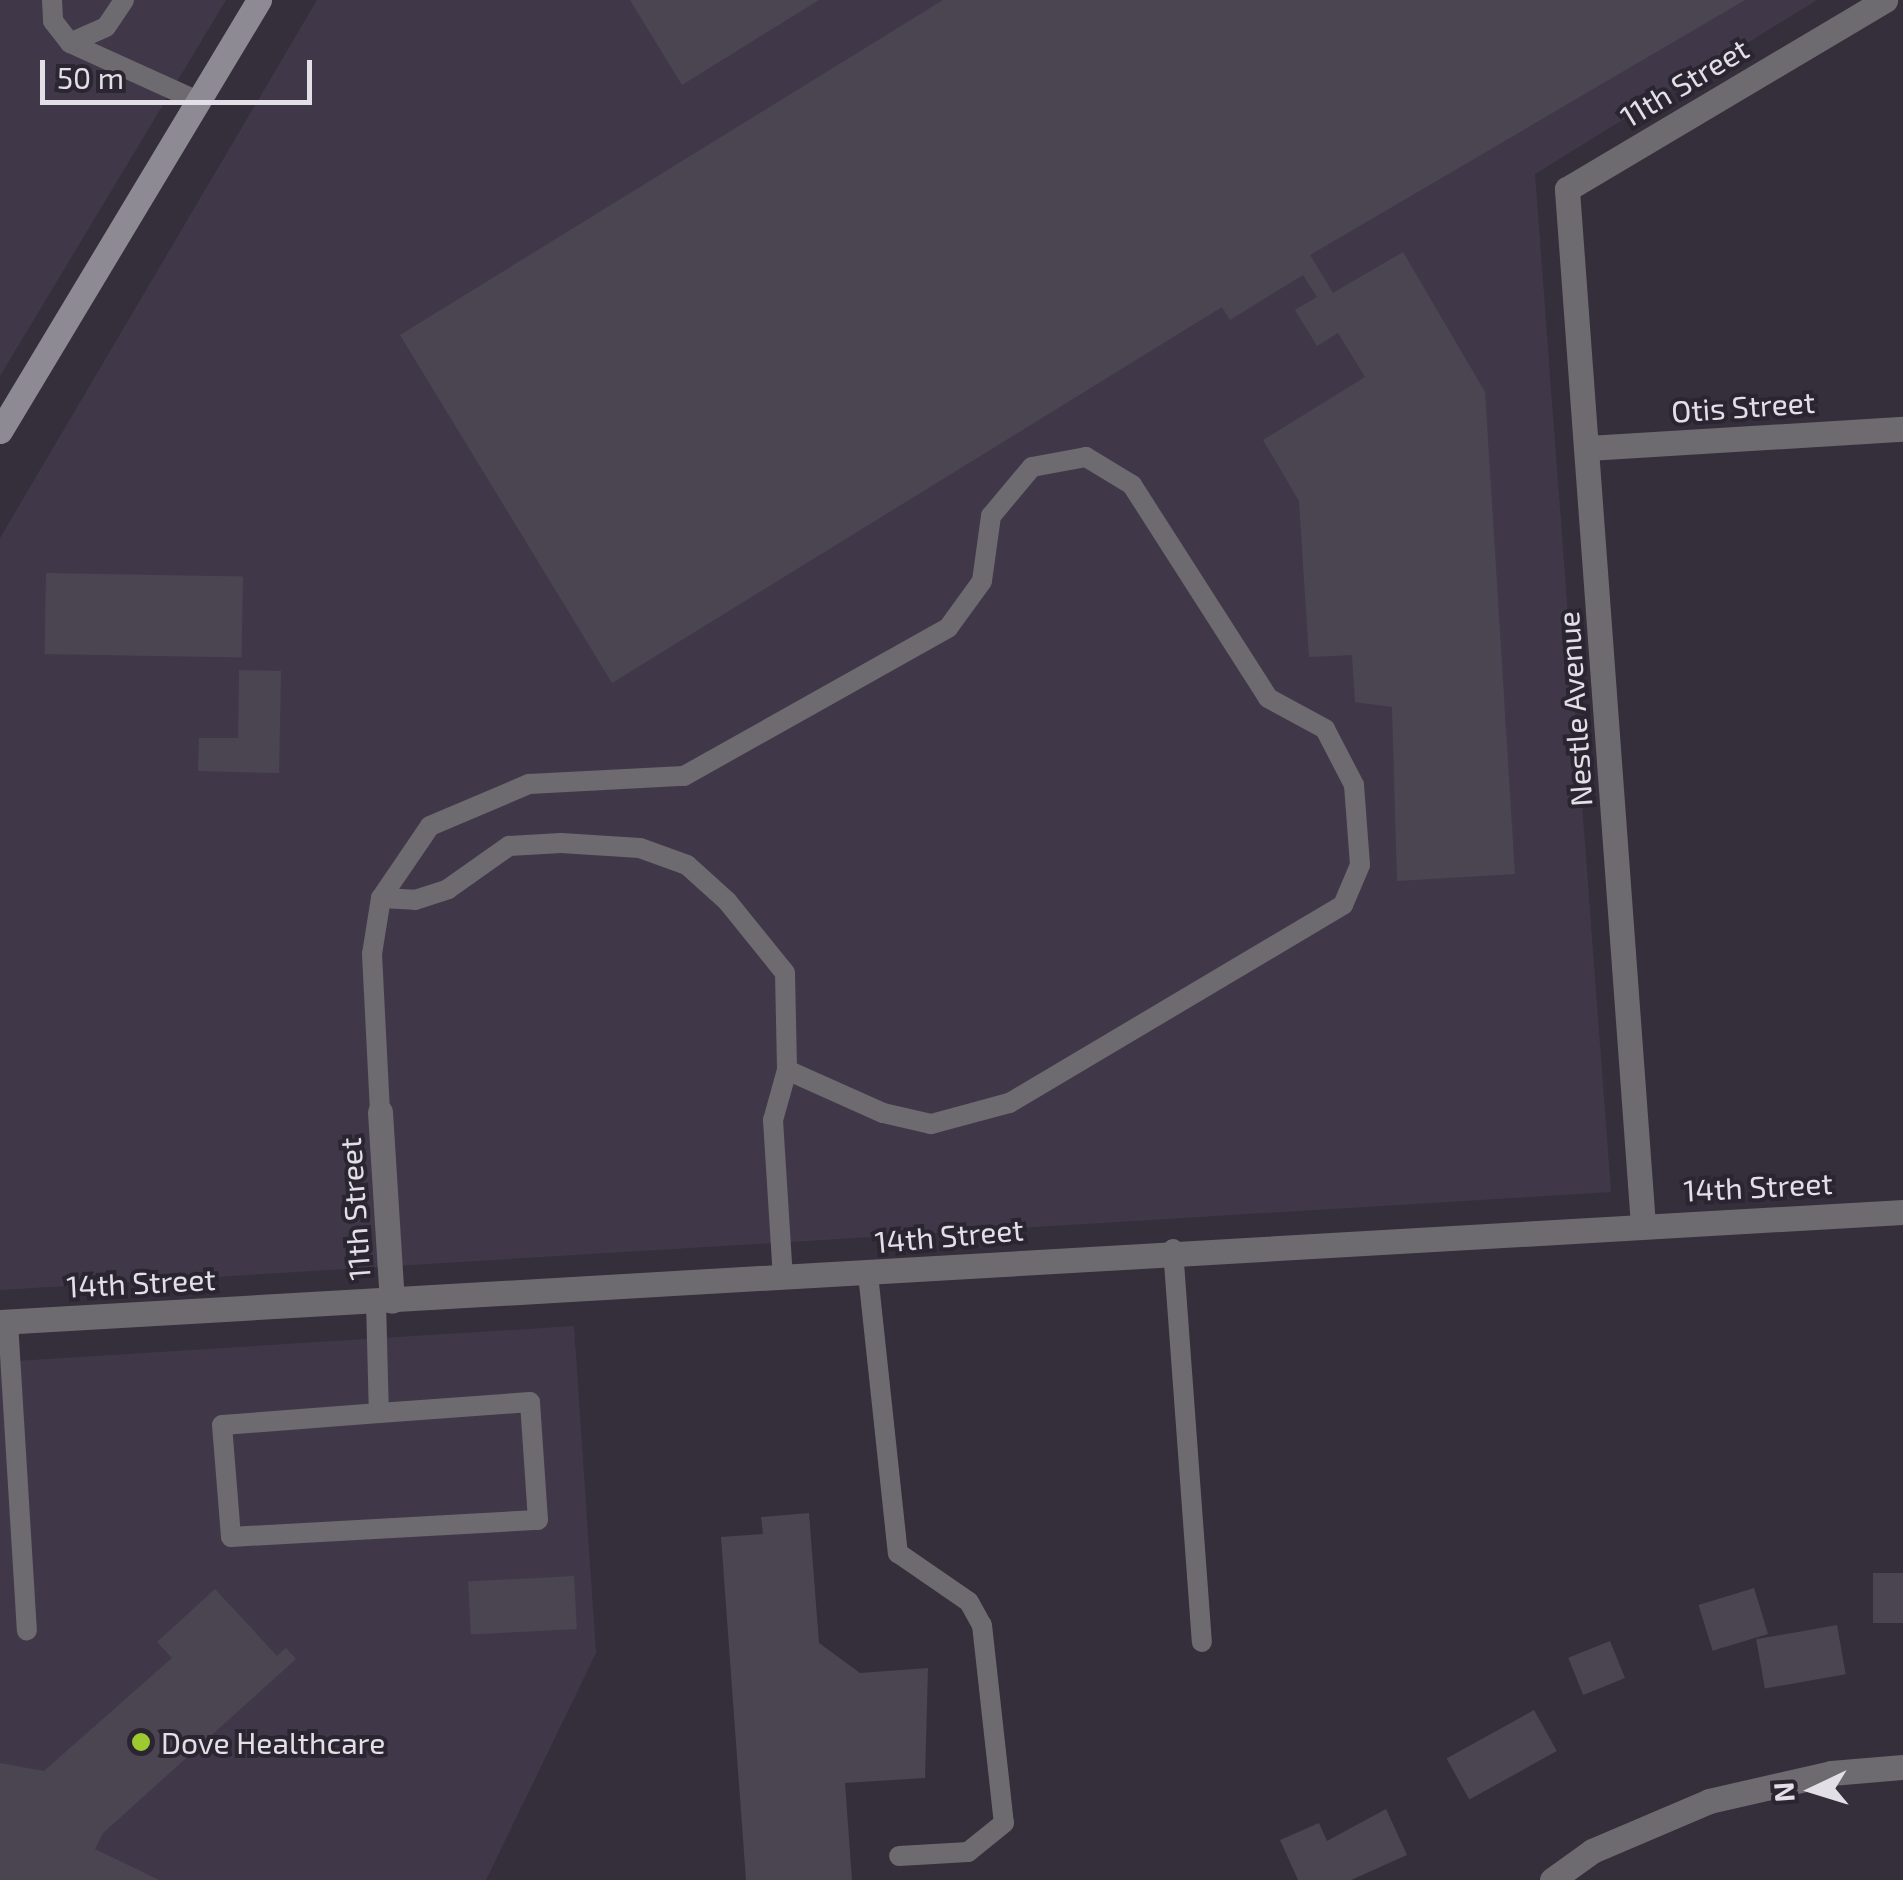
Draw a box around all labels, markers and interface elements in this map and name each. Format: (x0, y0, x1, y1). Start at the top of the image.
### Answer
street label: 11th Street (1614, 30, 1754, 134)
scale bar (45, 40, 318, 102)
text: 50 m (57, 59, 124, 95)
street label: Otis Street (1670, 383, 1816, 429)
street label: Nestle Avenue (1549, 610, 1599, 808)
street label: 11th Street (331, 1137, 377, 1281)
street label: 14th Street (1683, 1164, 1833, 1208)
street label: 14th Street (873, 1211, 1025, 1259)
street label: 14th Street (66, 1260, 216, 1304)
place label: Dove Healthcare (161, 1724, 385, 1760)
marker: Dove Healthcare (130, 1731, 152, 1753)
north arrow (1763, 1740, 1863, 1840)
text: N (1765, 1781, 1801, 1803)

